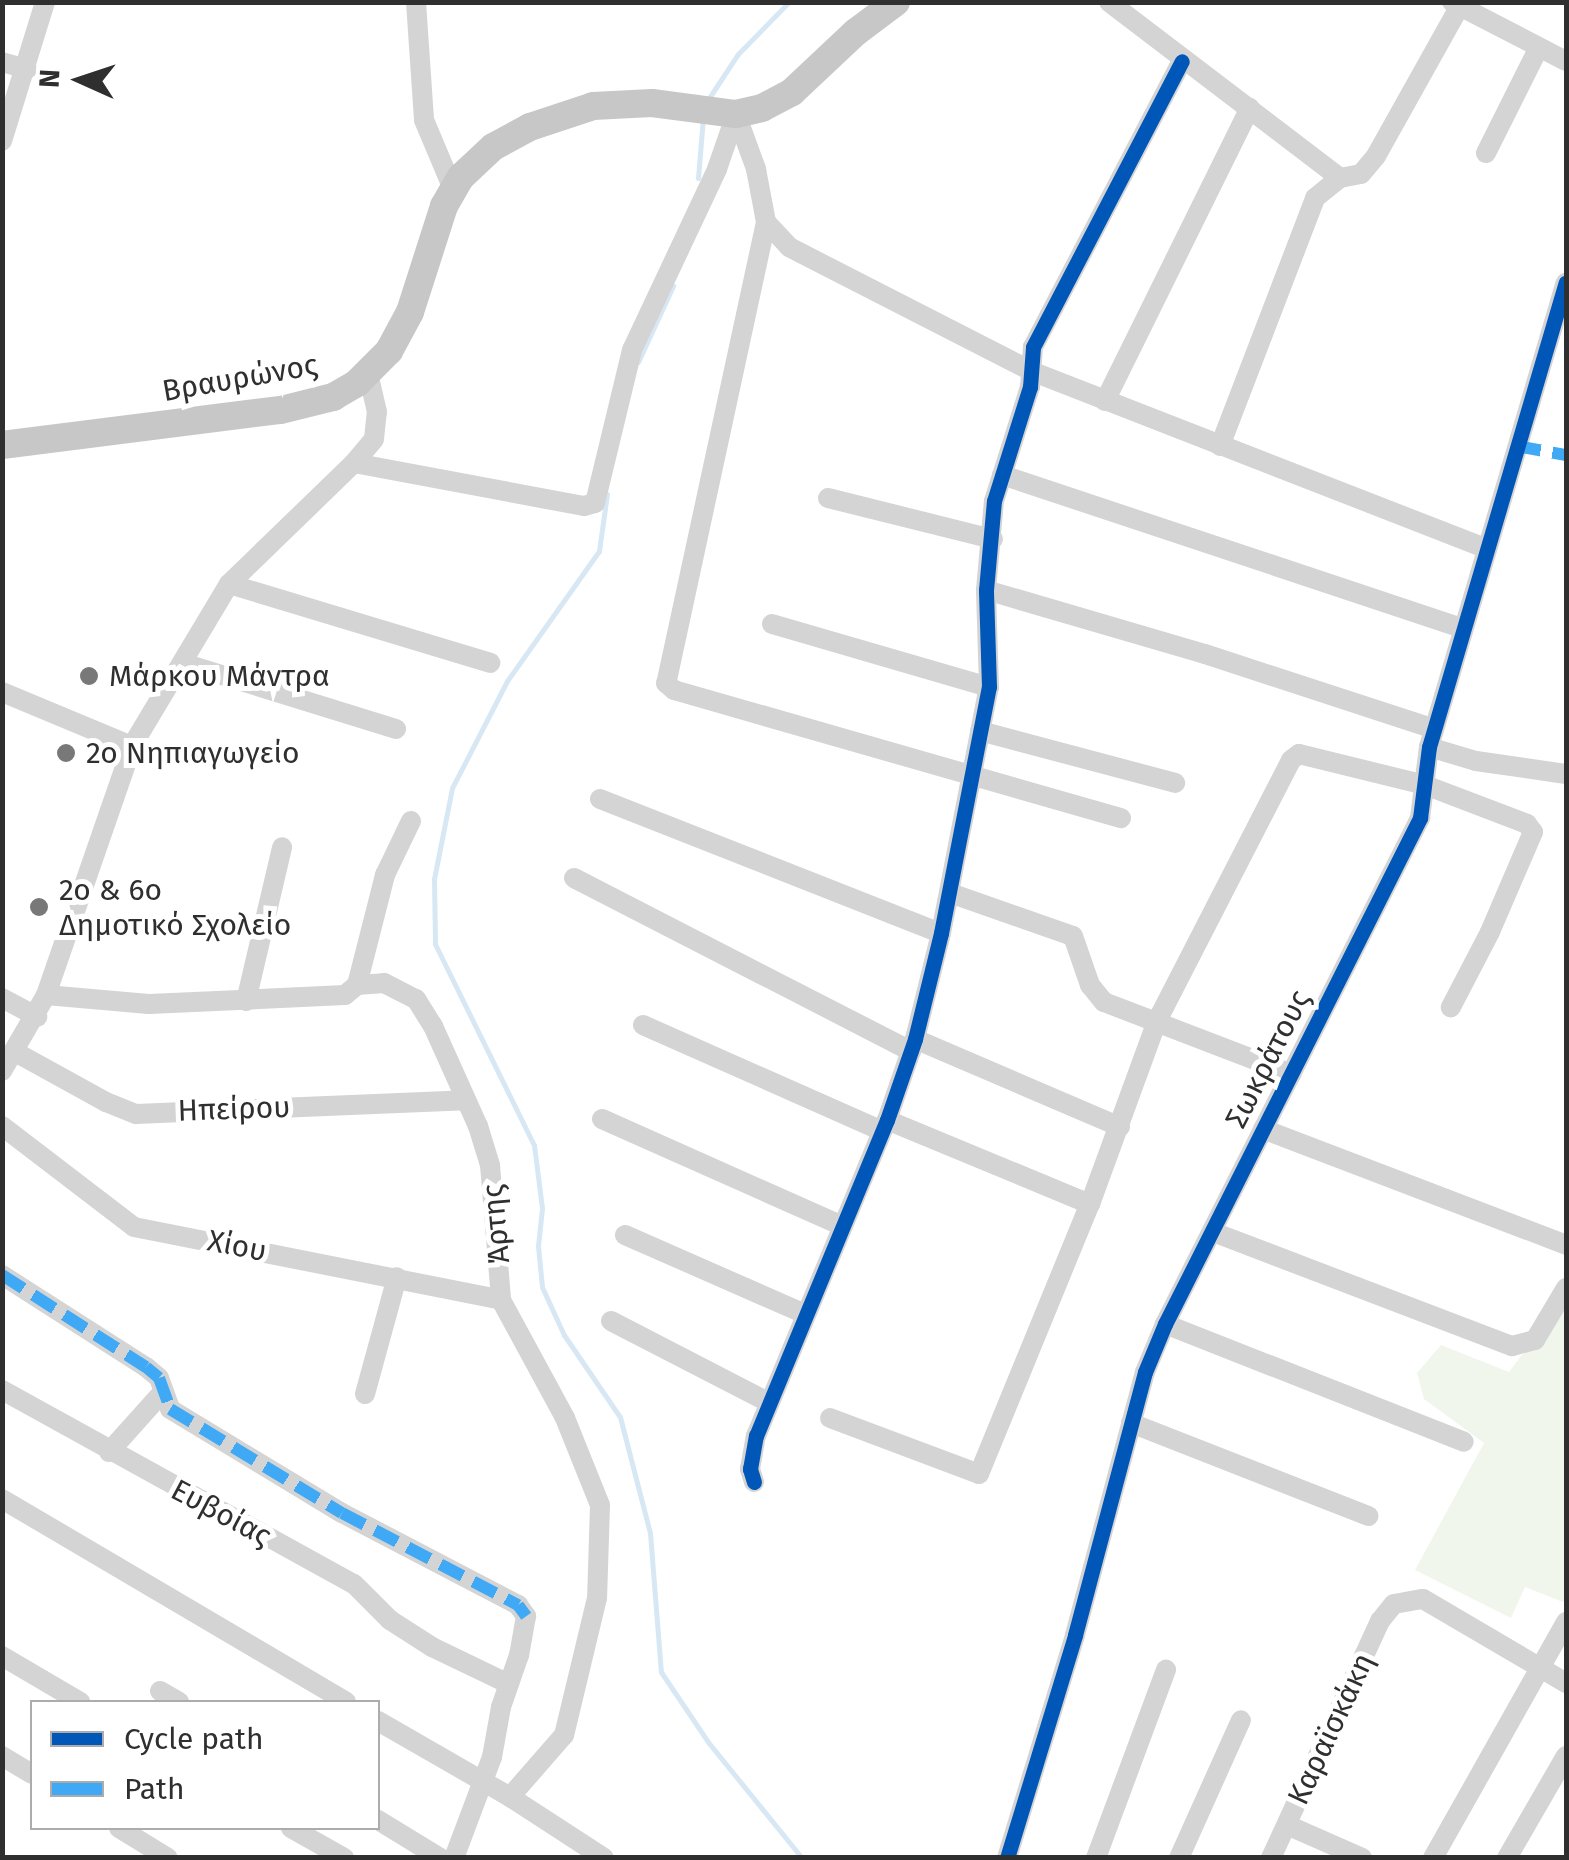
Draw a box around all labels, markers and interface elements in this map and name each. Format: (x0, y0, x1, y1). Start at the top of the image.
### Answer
north arrow (30, 30, 130, 130)
text: N (33, 68, 67, 89)
street label: Βραυρώνος (160, 347, 320, 409)
place label: Μάρκου Μάντρα (109, 658, 330, 694)
marker: Μάρκου Μάντρα (78, 665, 100, 687)
place label: 2ο Νηπιαγωγείο (86, 735, 300, 771)
marker: 2ο Νηπιαγωγείο (55, 742, 77, 764)
place label: 2ο & 6ο Δημοτικό Σχολείο (59, 872, 291, 942)
marker: 2ο & 6ο Δημοτικό Σχολείο (28, 896, 50, 918)
street label: Σωκράτους (1218, 984, 1318, 1134)
street label: Ηπείρου (177, 1089, 291, 1129)
street label: Άρτης (475, 1183, 517, 1265)
street label: Χίου (204, 1223, 270, 1269)
street label: Ευβοίας (165, 1472, 277, 1554)
street label: Καραϊσκάκη (1280, 1647, 1382, 1811)
legend (30, 1700, 380, 1830)
text: Cycle path (124, 1721, 263, 1757)
text: Path (124, 1771, 185, 1807)

